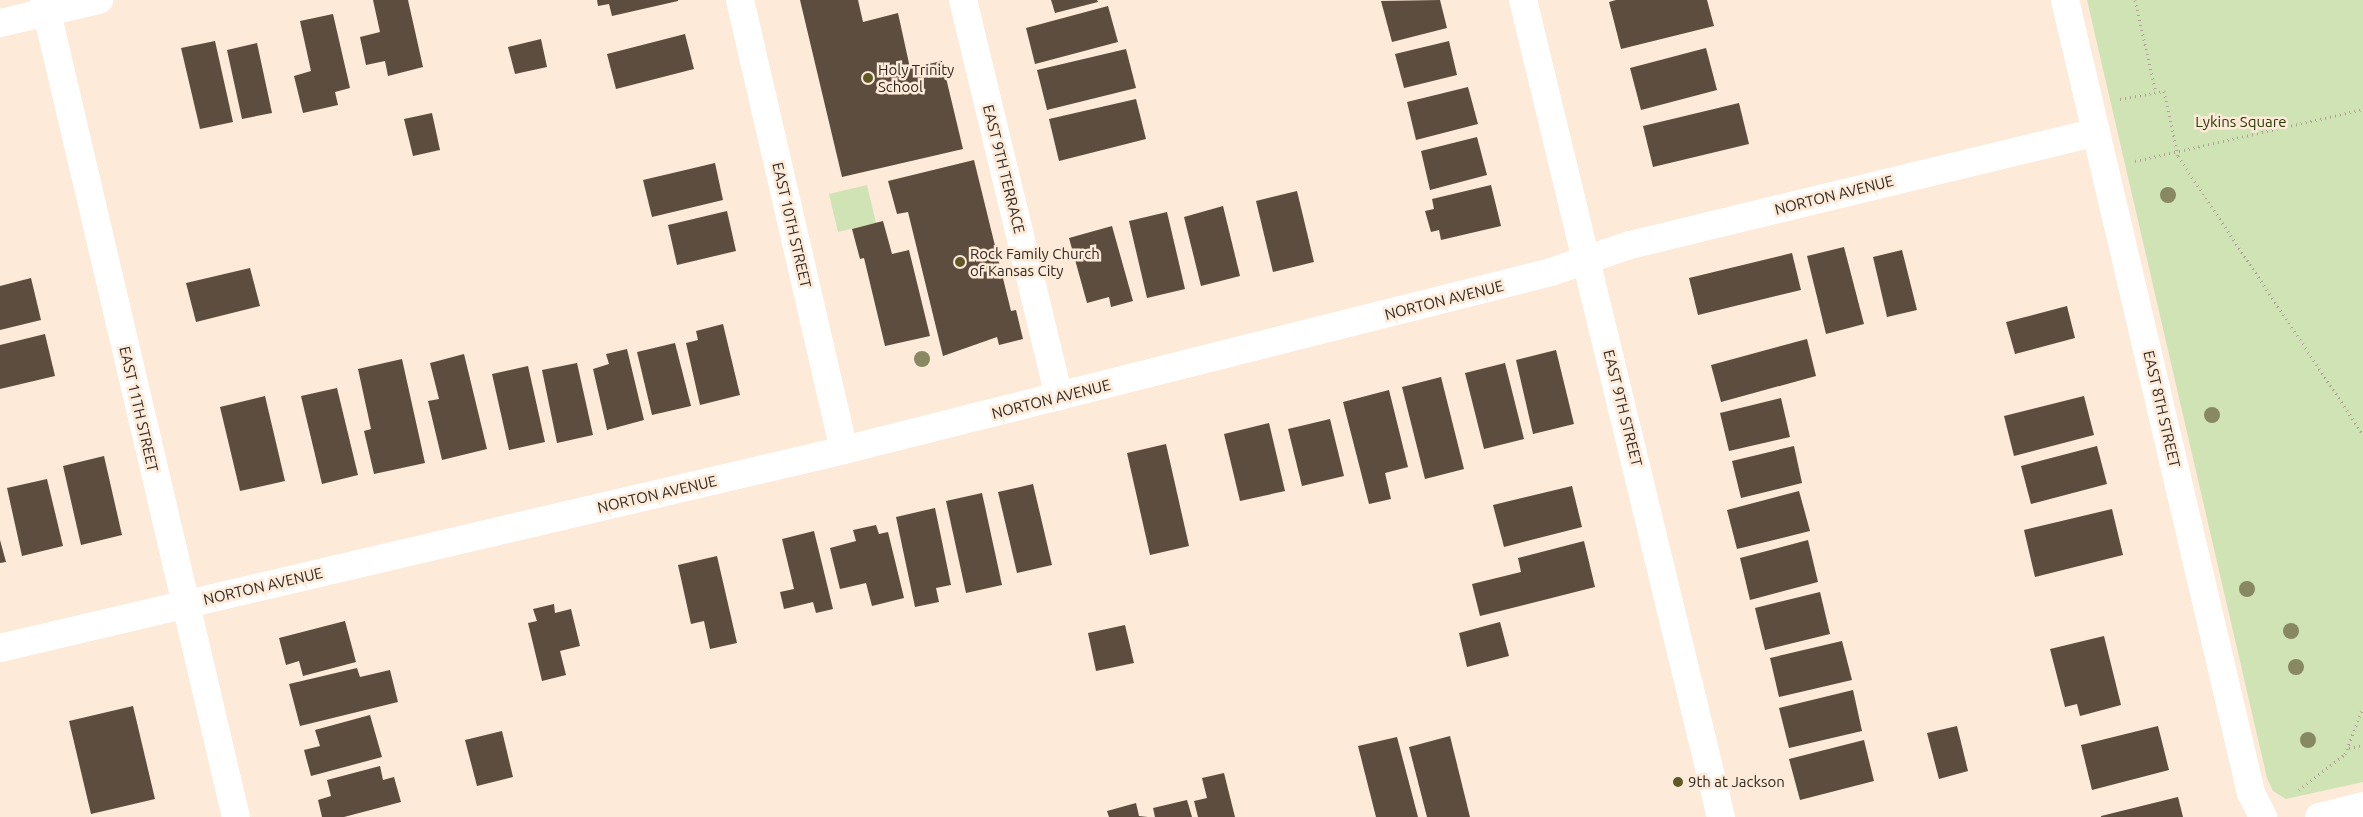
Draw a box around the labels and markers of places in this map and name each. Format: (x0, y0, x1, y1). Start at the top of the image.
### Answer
place label: Holy Trinity School (878, 60, 954, 95)
marker: Holy Trinity School (862, 72, 874, 84)
place label: Rock Family Church of Kansas City (970, 244, 1100, 279)
marker: Rock Family Church of Kansas City (954, 256, 966, 268)
place label: 9th at Jackson (1688, 773, 1785, 791)
marker: 9th at Jackson (1672, 776, 1684, 788)

